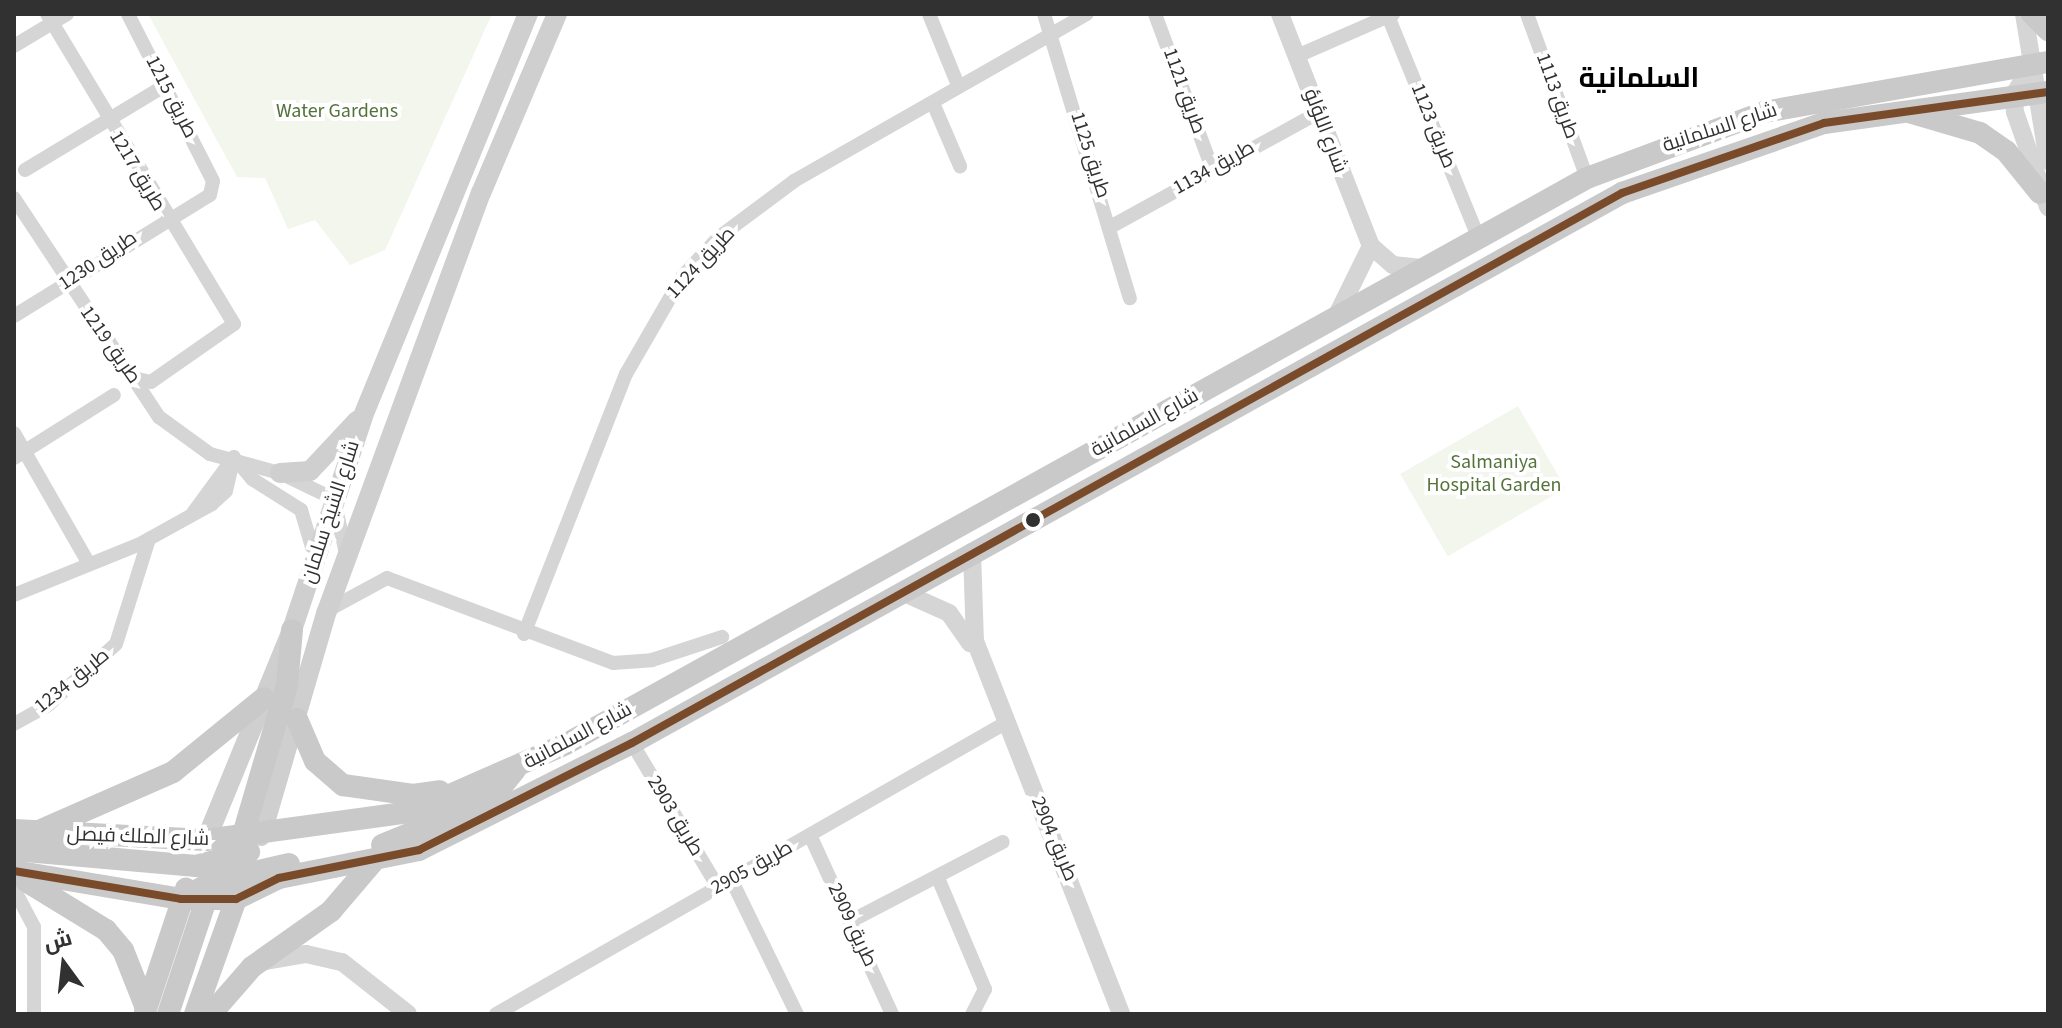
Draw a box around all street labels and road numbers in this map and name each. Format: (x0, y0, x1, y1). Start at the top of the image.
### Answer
street label: طريق 1121 (1157, 45, 1211, 137)
street label: طريق 1113 (1530, 50, 1584, 142)
street label: طريق 1215 (140, 52, 202, 142)
street label: طريق 1123 (1405, 80, 1461, 172)
street label: شارع اللؤلؤ (1298, 85, 1352, 177)
street label: شارع السلمانية (1660, 98, 1780, 158)
street label: طريق 1125 (1065, 109, 1115, 201)
street label: طريق 1217 (104, 126, 170, 216)
street label: طريق 1134 (1169, 136, 1259, 200)
street label: طريق 1124 (662, 222, 740, 304)
street label: طريق 1230 (54, 226, 142, 296)
street label: طريق 1219 (75, 301, 145, 389)
street label: شارع السلمانية (1087, 384, 1203, 462)
street label: شارع الشيخ سلمان (297, 438, 365, 586)
street label: طريق 1234 (30, 644, 114, 718)
street label: شارع السلمانية (520, 697, 636, 775)
street label: طريق 2903 (642, 771, 708, 861)
street label: طريق 2904 (1025, 793, 1083, 885)
street label: شارع الملك فيصل (66, 823, 210, 851)
street label: طريق 2905 (707, 836, 797, 900)
street label: طريق 2909 (822, 879, 882, 971)

